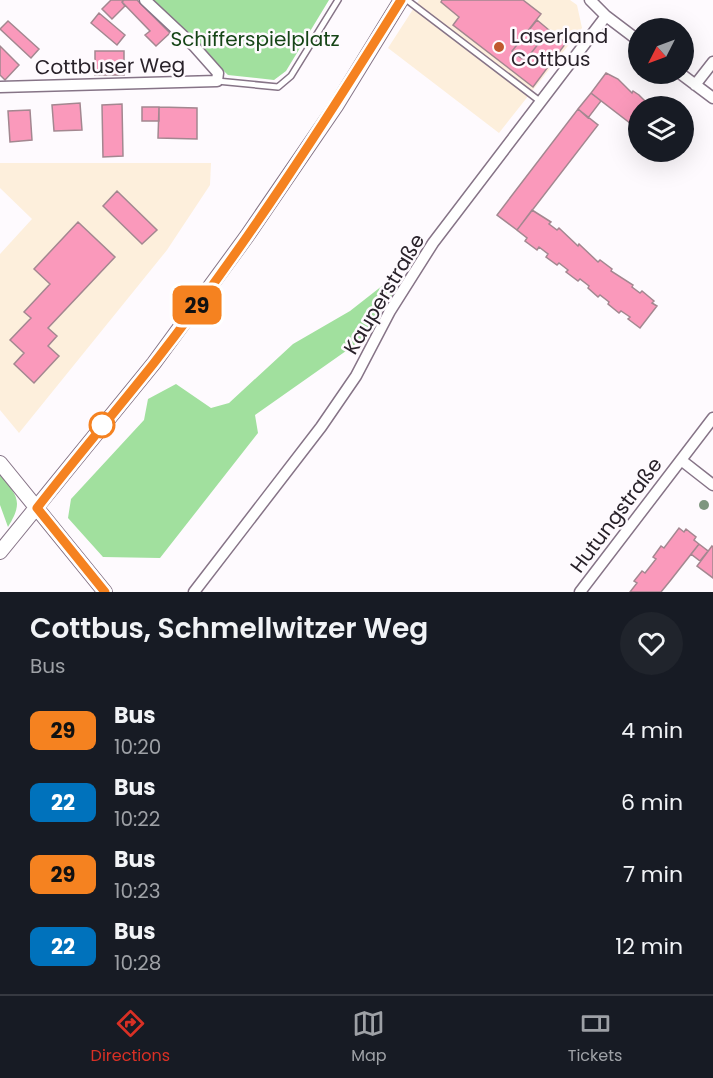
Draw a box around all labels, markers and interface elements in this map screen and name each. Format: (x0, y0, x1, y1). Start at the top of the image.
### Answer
north arrow (628, 18, 694, 84)
map controls (628, 18, 694, 162)
place label: Laserland Cottbus (511, 22, 608, 73)
park label: Schifferspielplatz (170, 25, 340, 53)
marker: Laserland Cottbus (492, 40, 506, 54)
street label: Cottbuser Weg (35, 51, 185, 81)
button: layers (628, 96, 694, 162)
street label: Kauperstraße (337, 228, 431, 360)
line badge: 29 (170, 286, 224, 324)
text: 29 (185, 291, 209, 320)
unlabelled marker (89, 412, 115, 438)
street label: Hutungstraße (563, 452, 669, 578)
text: Cottbus, Schmellwitzer Weg (30, 609, 428, 648)
button: heart (620, 612, 683, 675)
text: Bus (30, 652, 66, 680)
text: Bus (114, 700, 156, 731)
text: 4 min (621, 715, 683, 746)
text: 29 (51, 716, 75, 745)
text: 10:20 (114, 733, 161, 761)
text: Bus (114, 772, 156, 803)
text: 6 min (621, 787, 683, 818)
text: 22 (51, 788, 75, 817)
text: 10:22 (114, 805, 160, 833)
text: Bus (114, 844, 156, 875)
text: 7 min (623, 859, 683, 890)
text: 29 (51, 860, 75, 889)
text: 10:23 (114, 877, 161, 905)
text: Bus (114, 916, 156, 947)
text: 12 min (615, 931, 683, 962)
text: 22 (51, 932, 75, 961)
text: 10:28 (114, 949, 161, 977)
tab: Directions (91, 1007, 170, 1068)
tab: Map (351, 1007, 387, 1068)
tab: Tickets (568, 1007, 622, 1068)

